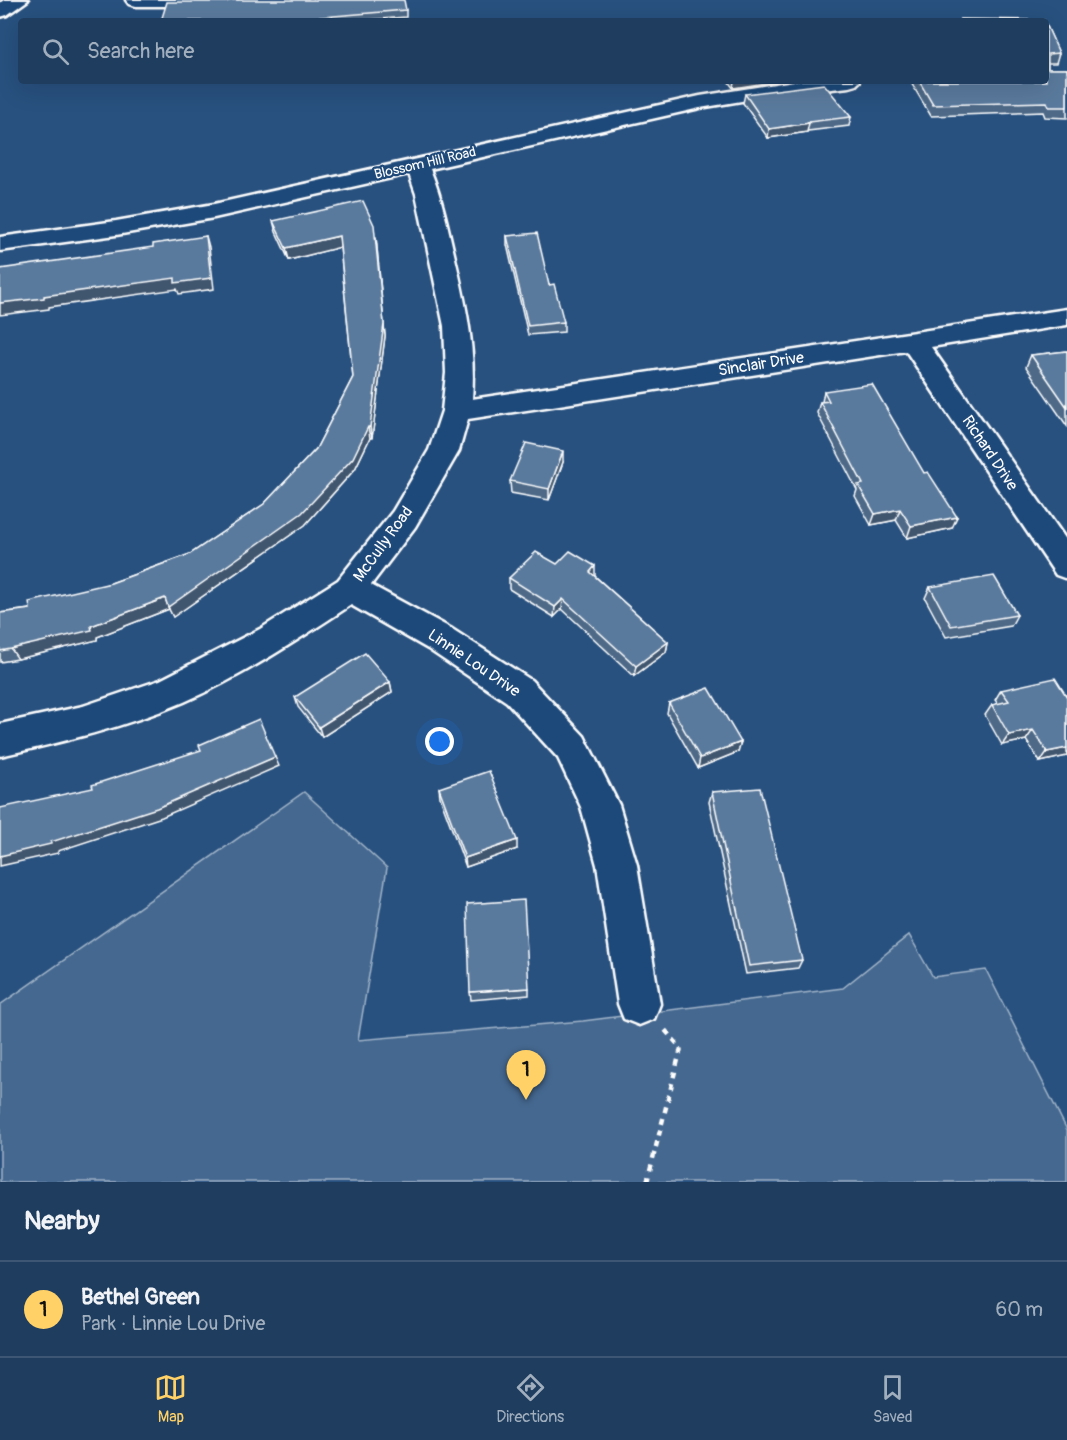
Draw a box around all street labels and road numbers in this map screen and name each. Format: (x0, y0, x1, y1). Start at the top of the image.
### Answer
street label: Blossom Hill Road (372, 143, 478, 183)
street label: Sinclair Drive (717, 347, 805, 381)
street label: Richard Drive (958, 412, 1022, 494)
street label: McCully Road (349, 502, 417, 586)
street label: Linnie Lou Drive (424, 625, 524, 701)

